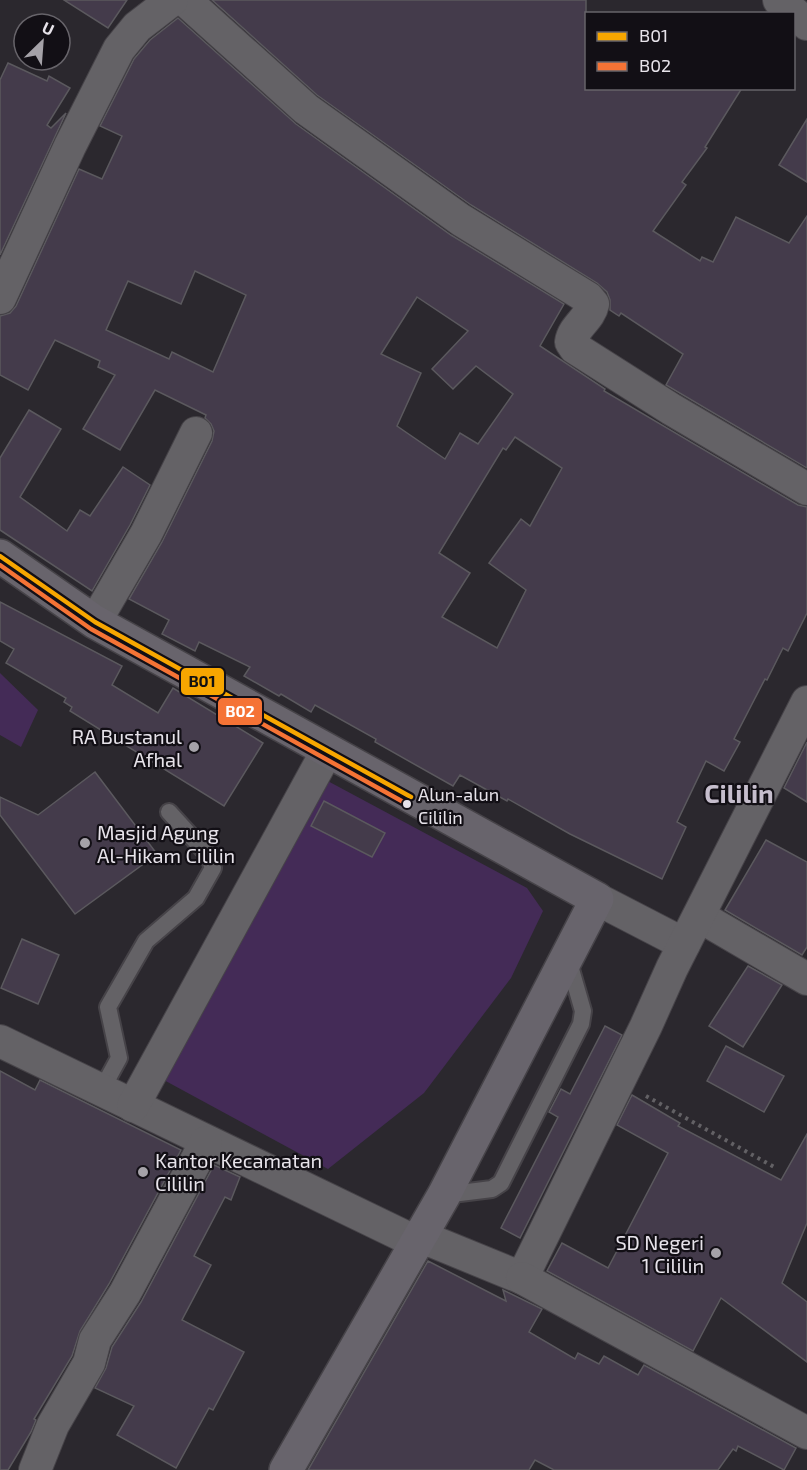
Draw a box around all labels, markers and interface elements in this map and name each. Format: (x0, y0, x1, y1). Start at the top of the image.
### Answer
north arrow (12, 12, 72, 72)
legend (585, 12, 795, 90)
text: U (40, 17, 58, 39)
text: B01 (639, 24, 668, 46)
text: B02 (639, 54, 671, 76)
line badge: B01 (180, 667, 225, 696)
text: B01 (188, 671, 216, 690)
line badge: B02 (217, 697, 263, 726)
text: B02 (225, 701, 255, 720)
place label: RA Bustanul Afhal (72, 724, 182, 771)
marker: RA Bustanul Afhal (187, 740, 201, 754)
district label: Cililin (704, 777, 774, 808)
place label: Alun-alun Cililin (418, 783, 499, 828)
marker: Alun-alun Cililin (401, 798, 413, 810)
place label: Masjid Agung Al-Hikam Cililin (97, 820, 235, 867)
marker: Masjid Agung Al-Hikam Cililin (78, 836, 92, 850)
place label: Kantor Kecamatan Cililin (155, 1148, 322, 1195)
marker: Kantor Kecamatan Cililin (136, 1165, 150, 1179)
place label: SD Negeri 1 Cililin (615, 1230, 704, 1277)
marker: SD Negeri 1 Cililin (709, 1246, 723, 1260)

